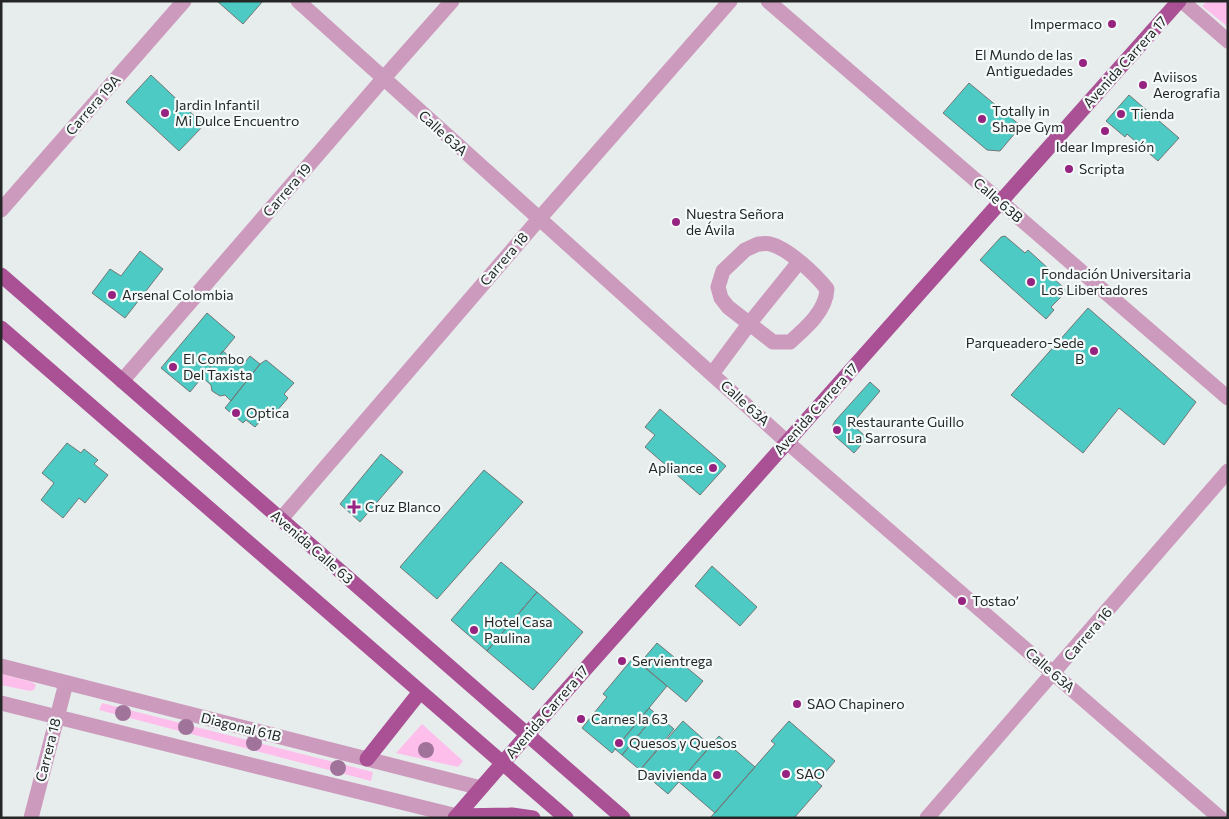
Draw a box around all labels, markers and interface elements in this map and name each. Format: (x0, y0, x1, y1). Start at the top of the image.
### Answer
street label: Avenida Carrera 17 (1079, 12, 1170, 111)
place label: Impermaco (1030, 15, 1102, 32)
marker: Impermaco (1106, 18, 1118, 30)
place label: El Mundo de las Antiguedades (975, 46, 1073, 79)
marker: El Mundo de las Antiguedades (1077, 57, 1089, 69)
place label: Aviisos Aerografia (1153, 68, 1220, 101)
street label: Carrera 19A (62, 71, 124, 138)
marker: Aviisos Aerografia (1137, 79, 1149, 91)
place label: Jardin Infantil Mi Dulce Encuentro (175, 96, 299, 129)
place label: Totally in Shape Gym (992, 102, 1063, 135)
place label: Tienda (1131, 105, 1174, 122)
street label: Calle 63A (415, 106, 472, 159)
marker: Jardin Infantil Mi Dulce Encuentro (159, 107, 171, 119)
marker: Tienda (1115, 108, 1127, 120)
marker: Totally in Shape Gym (976, 113, 988, 125)
marker: Idear Impresión (1099, 125, 1111, 137)
place label: Idear Impresión (1056, 138, 1154, 155)
street label: Carrera 19 (259, 159, 314, 220)
place label: Scripta (1079, 160, 1125, 177)
marker: Scripta (1063, 163, 1075, 175)
street label: Calle 63B (970, 174, 1026, 226)
place label: Nuestra Señora de Ávila (686, 205, 784, 238)
marker: Nuestra Señora de Ávila (670, 216, 682, 228)
street label: Carrera 18 (476, 228, 531, 289)
place label: Fondación Universitaria Los Libertadores (1041, 265, 1191, 298)
marker: Fondación Universitaria Los Libertadores (1025, 276, 1037, 288)
place label: Arsenal Colombia (122, 286, 234, 303)
marker: Arsenal Colombia (106, 289, 118, 301)
place label: Parqueadero-Sede B (966, 334, 1084, 367)
marker: Parqueadero-Sede B (1088, 345, 1100, 357)
place label: El Combo Del Taxista (183, 350, 252, 383)
street label: Avenida Carrera 17 (770, 359, 861, 458)
marker: El Combo Del Taxista (167, 361, 179, 373)
street label: Calle 63A (717, 376, 774, 429)
place label: Optica (246, 404, 289, 421)
marker: Optica (230, 407, 242, 419)
place label: Restaurante Guillo La Sarrosura (847, 413, 964, 446)
marker: Restaurante Guillo La Sarrosura (831, 424, 843, 436)
place label: Apliance (648, 459, 703, 476)
marker: Apliance (707, 462, 719, 474)
place label: Cruz Blanco (365, 498, 441, 515)
marker: Cruz Blanco (347, 500, 361, 514)
street label: Avenida Calle 63 (268, 506, 357, 587)
place label: Tostao’ (972, 592, 1019, 609)
marker: Tostao’ (956, 595, 968, 607)
street label: Carrera 16 (1060, 603, 1115, 664)
place label: Hotel Casa Paulina (484, 613, 553, 646)
marker: Hotel Casa Paulina (468, 624, 480, 636)
street label: Calle 63A (1022, 644, 1079, 696)
place label: Servientrega (632, 652, 713, 669)
marker: Servientrega (616, 655, 628, 667)
street label: Avenida Carrera 17 (502, 662, 591, 761)
place label: SAO Chapinero (807, 695, 905, 712)
marker: SAO Chapinero (791, 698, 803, 710)
street label: Diagonal 61B (199, 708, 283, 745)
place label: Carnes la 63 (591, 710, 668, 727)
marker: Carnes la 63 (575, 713, 587, 725)
street label: Carrera 18 (31, 716, 64, 784)
place label: Quesos y Quesos (629, 734, 737, 751)
marker: Quesos y Quesos (613, 737, 625, 749)
place label: SAO (796, 765, 825, 782)
place label: Davivienda (637, 766, 707, 783)
marker: SAO (780, 768, 792, 780)
marker: Davivienda (711, 769, 723, 781)

